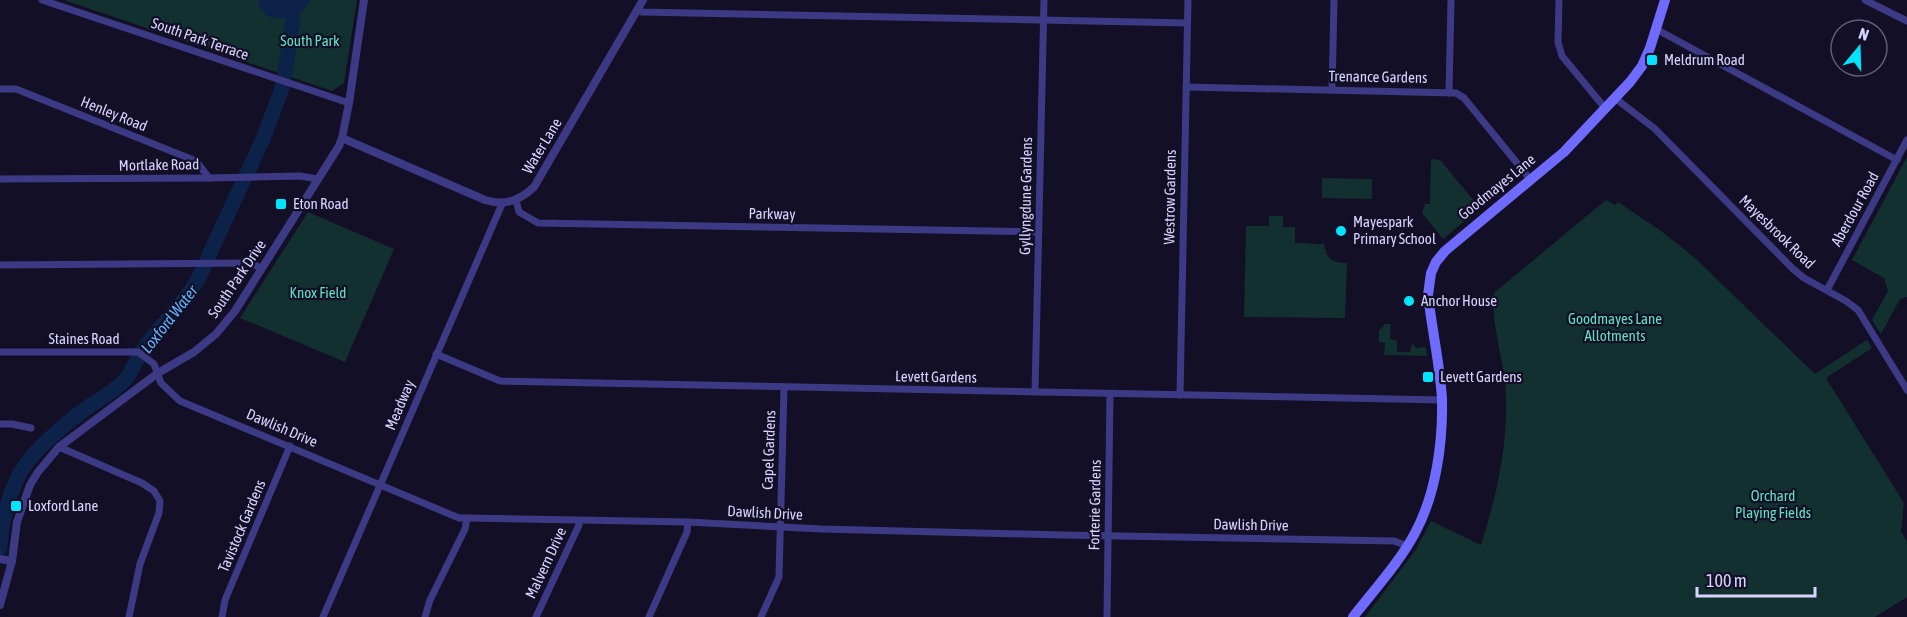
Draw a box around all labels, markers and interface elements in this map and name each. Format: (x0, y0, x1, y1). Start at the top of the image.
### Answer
street label: South Park Terrace (149, 14, 251, 63)
north arrow (1829, 18, 1889, 78)
text: N (1856, 24, 1871, 44)
park label: South Park (280, 32, 340, 49)
place label: Meldrum Road (1664, 51, 1745, 68)
marker: Meldrum Road (1645, 53, 1659, 67)
street label: Trenance Gardens (1329, 67, 1428, 86)
street label: Henley Road (78, 93, 150, 135)
street label: Water Lane (518, 115, 565, 177)
street label: Gyllyngdune Gardens (1016, 137, 1035, 255)
street label: Westrow Gardens (1160, 149, 1179, 245)
street label: Goodmayes Lane (1455, 150, 1539, 223)
street label: Mortlake Road (119, 155, 199, 174)
street label: Aberdour Road (1827, 169, 1882, 249)
street label: Mayesbrook Road (1736, 191, 1819, 272)
place label: Eton Road (293, 195, 349, 212)
marker: Eton Road (274, 197, 288, 211)
street label: Parkway (748, 205, 796, 222)
place label: Mayespark Primary School (1353, 213, 1436, 247)
marker: Mayespark Primary School (1334, 224, 1348, 238)
street label: South Park Drive (204, 236, 269, 321)
water label: Loxford Water (137, 281, 202, 356)
park label: Knox Field (290, 284, 346, 301)
place label: Anchor House (1421, 292, 1497, 309)
marker: Anchor House (1402, 294, 1416, 308)
park label: Goodmayes Lane Allotments (1568, 310, 1662, 344)
street label: Staines Road (48, 330, 120, 347)
street label: Levett Gardens (895, 367, 977, 386)
place label: Levett Gardens (1440, 368, 1522, 385)
marker: Levett Gardens (1421, 370, 1435, 384)
street label: Meadway (381, 377, 418, 432)
street label: Dawlish Drive (244, 405, 320, 450)
street label: Capel Gardens (759, 410, 778, 490)
street label: Forterie Gardens (1085, 460, 1104, 550)
street label: Tavistock Gardens (214, 477, 269, 575)
park label: Orchard Playing Fields (1735, 487, 1811, 521)
place label: Loxford Lane (28, 497, 99, 514)
marker: Loxford Lane (9, 499, 23, 513)
street label: Dawlish Drive (727, 502, 803, 523)
street label: Dawlish Drive (1213, 515, 1289, 534)
street label: Malvern Drive (522, 524, 570, 601)
scale bar (1697, 560, 1816, 598)
text: 100 m (1706, 570, 1747, 591)

